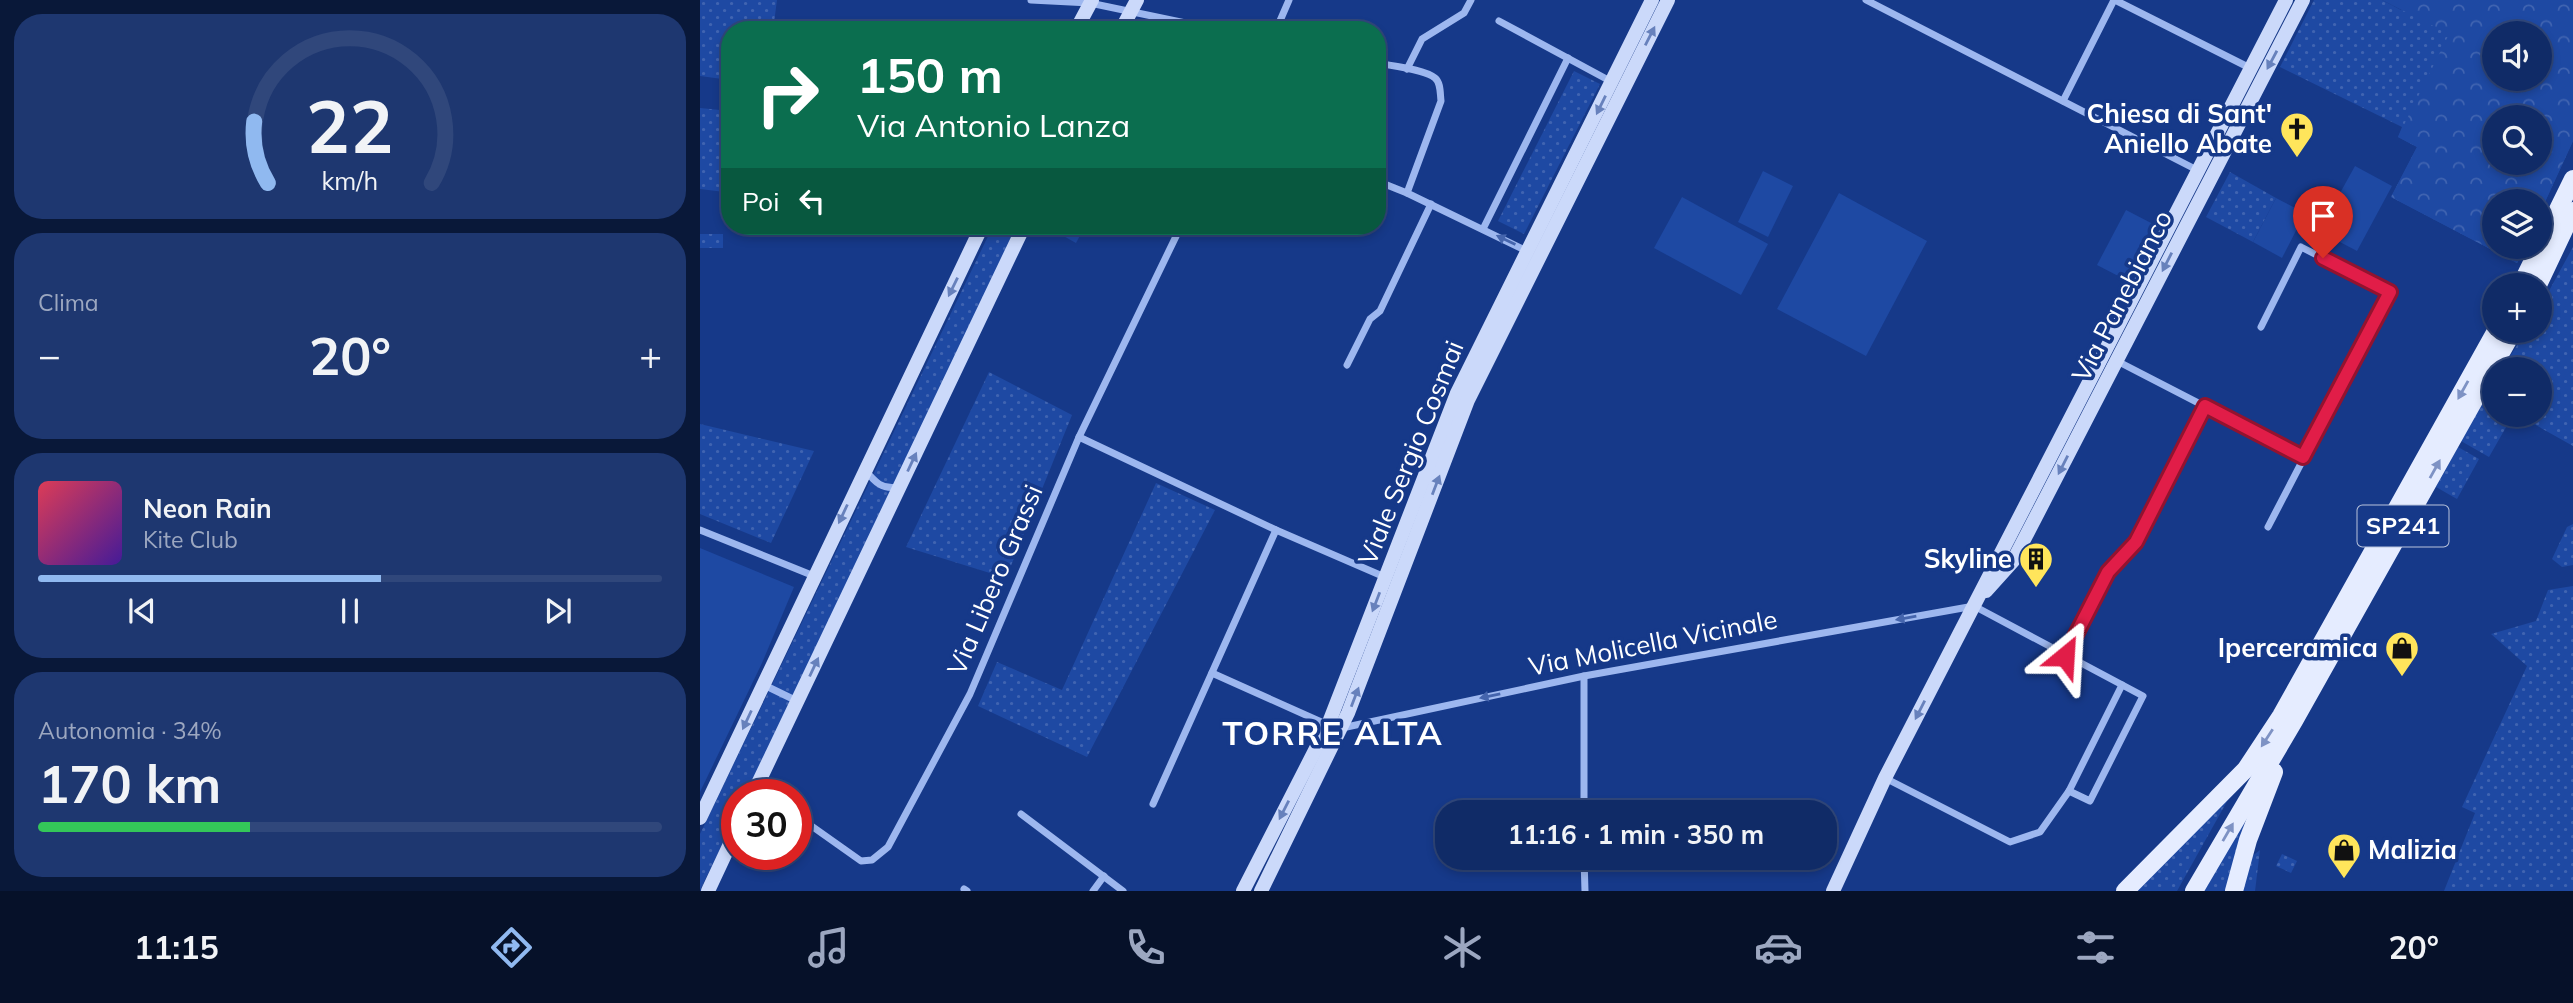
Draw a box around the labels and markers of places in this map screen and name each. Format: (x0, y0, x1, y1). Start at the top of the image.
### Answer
place label: Chiesa di Sant' Aniello Abate (2086, 97, 2272, 160)
church icon: Chiesa di Sant' Aniello Abate (2278, 110, 2316, 159)
pin (2293, 186, 2353, 258)
building icon: Skyline (2017, 540, 2055, 589)
place label: Skyline (1924, 542, 2012, 575)
shop icon: Iperceramica (2383, 629, 2421, 678)
place label: Iperceramica (2218, 631, 2378, 664)
shop icon: Malizia (2325, 831, 2363, 880)
place label: Malizia (2368, 833, 2457, 866)

